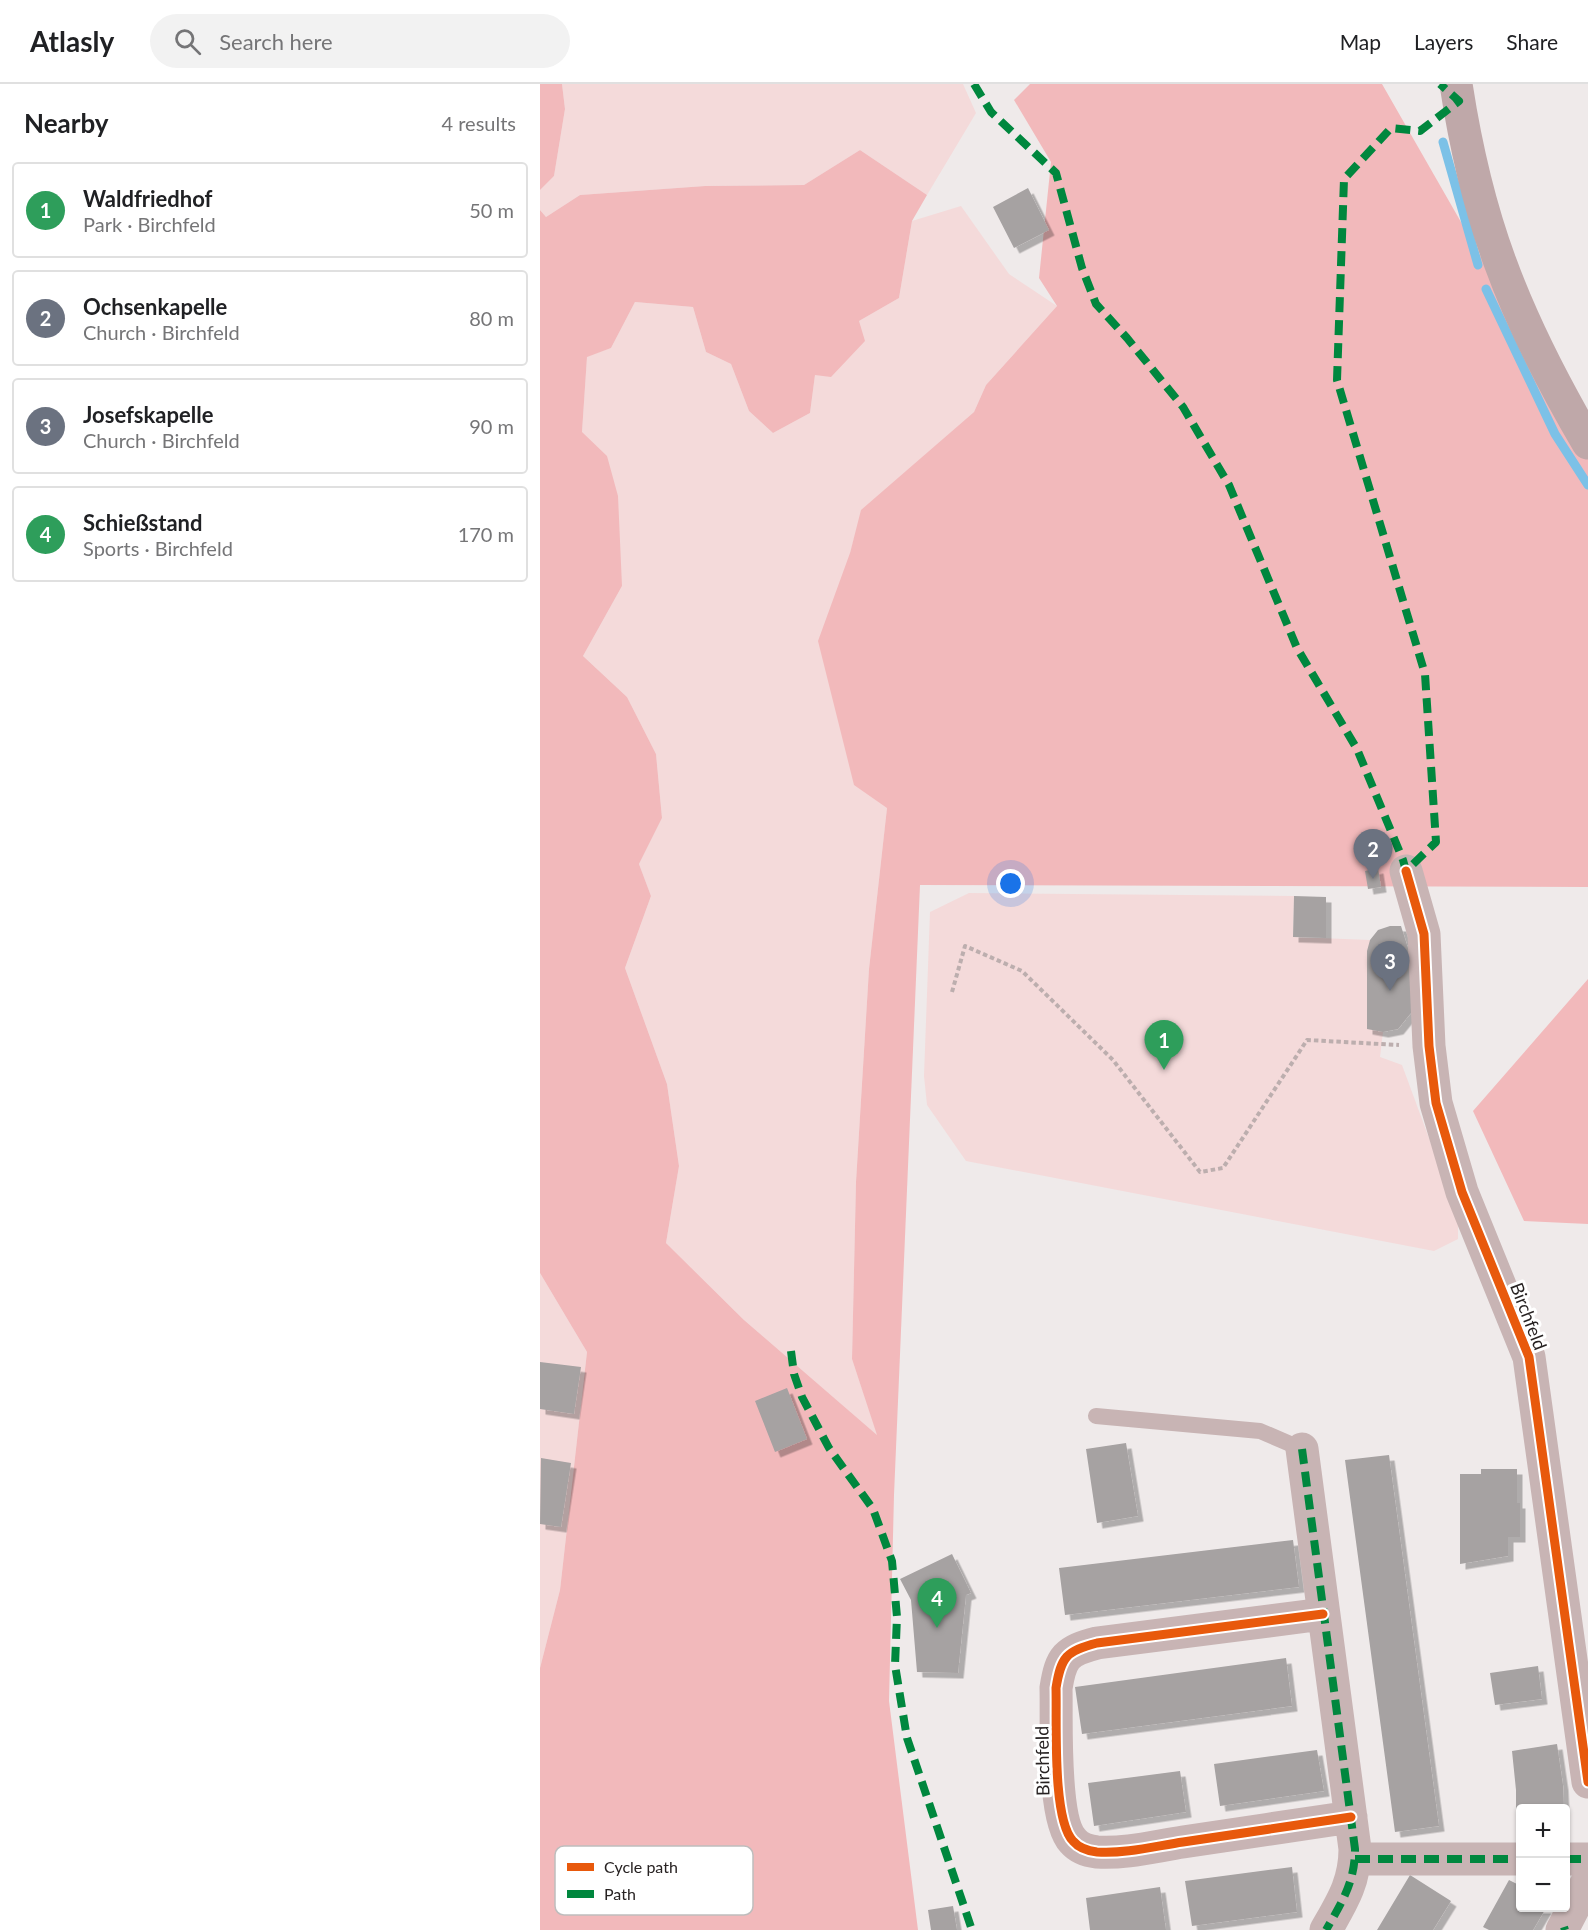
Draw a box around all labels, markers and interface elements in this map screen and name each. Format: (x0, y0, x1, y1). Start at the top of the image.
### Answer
search box (150, 14, 570, 68)
text: Atlasly (30, 24, 114, 58)
icon: search (171, 25, 204, 58)
text: Search here (219, 28, 333, 55)
text: Map (1340, 29, 1381, 54)
text: Layers (1414, 29, 1473, 54)
text: Share (1506, 29, 1558, 54)
text: Nearby (24, 107, 109, 139)
text: 4 results (441, 111, 516, 135)
text: Waldfriedhof (83, 185, 212, 212)
text: 1 (40, 198, 51, 222)
text: 50 m (469, 198, 514, 222)
text: Park · Birchfeld (83, 212, 216, 236)
text: Ochsenkapelle (83, 293, 227, 320)
text: 2 (40, 306, 51, 330)
text: 80 m (469, 306, 514, 330)
text: Church · Birchfeld (83, 320, 240, 344)
text: Josefskapelle (83, 401, 213, 428)
text: 3 (40, 414, 51, 438)
text: 90 m (469, 414, 514, 438)
text: Church · Birchfeld (83, 428, 240, 452)
text: Schießstand (83, 509, 202, 536)
text: 4 (40, 522, 51, 546)
text: 170 m (458, 522, 514, 546)
text: Sports · Birchfeld (83, 536, 233, 560)
pin: 2 (1354, 830, 1392, 879)
your location (996, 869, 1025, 898)
pin: 3 (1370, 942, 1410, 991)
pin: 1 (1144, 1020, 1184, 1070)
street label: Birchfeld (1506, 1279, 1552, 1353)
pin: 4 (918, 1578, 956, 1628)
street label: Birchfeld (1030, 1726, 1054, 1796)
map controls (1516, 1804, 1570, 1912)
button: + (1516, 1804, 1570, 1858)
legend (555, 1846, 753, 1915)
text: Cycle path (604, 1857, 678, 1876)
button: − (1516, 1858, 1570, 1912)
text: Path (604, 1884, 636, 1903)

